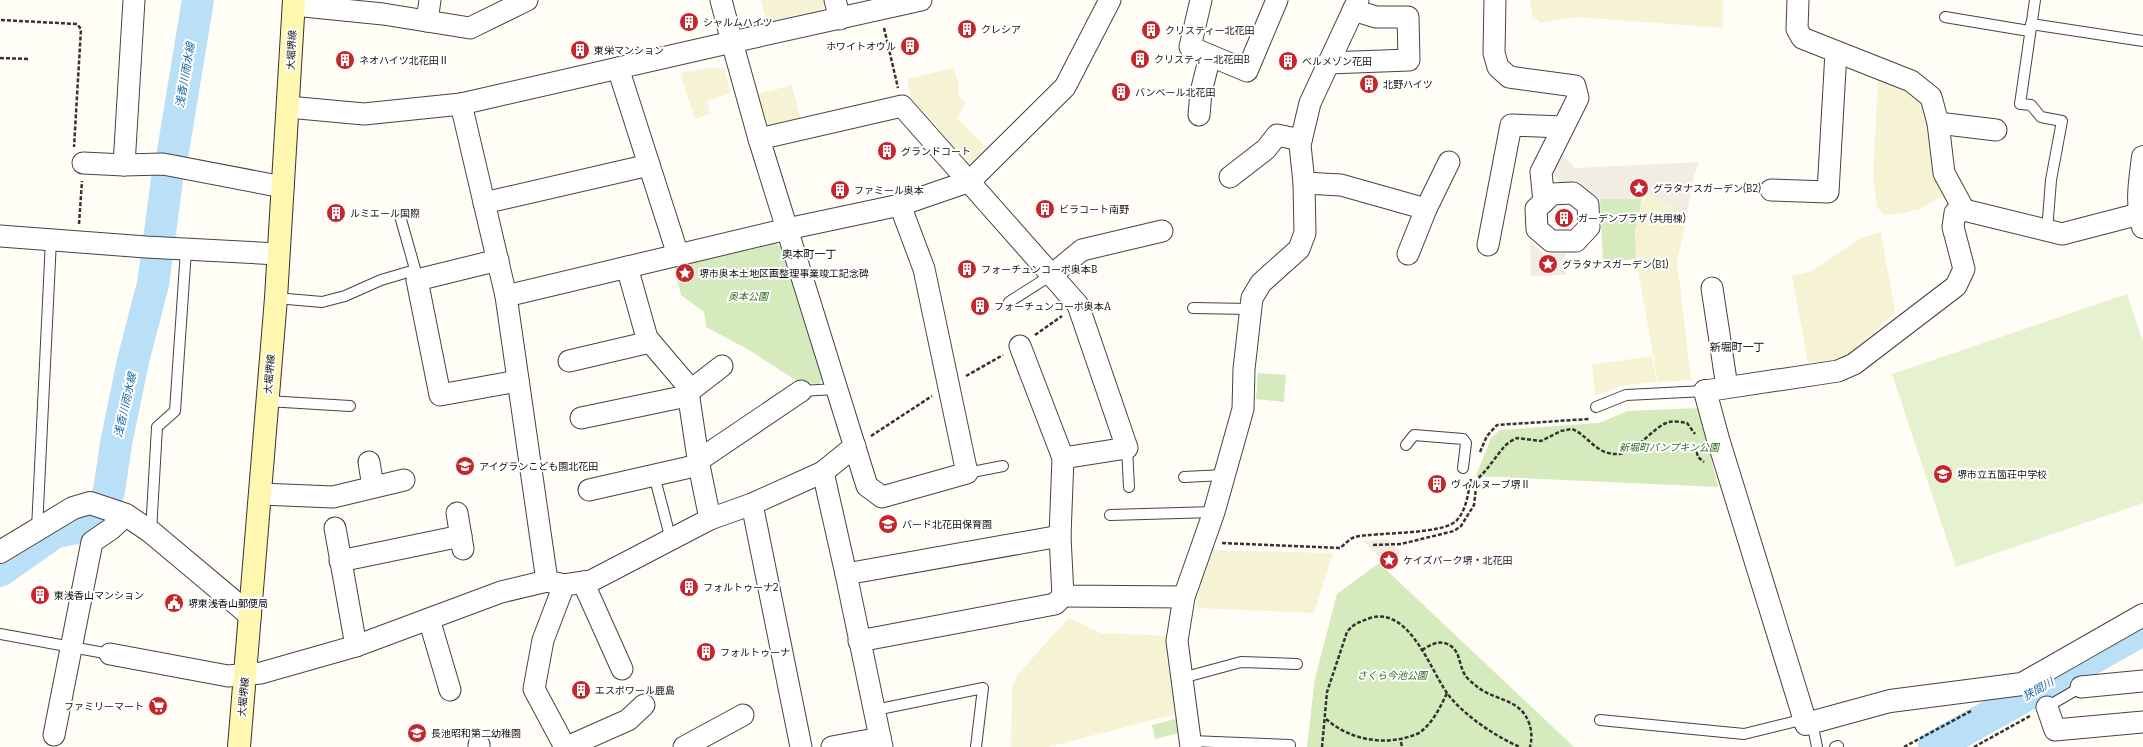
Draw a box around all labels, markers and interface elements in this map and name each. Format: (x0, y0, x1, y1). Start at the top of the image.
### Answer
building icon: シャルムハイツ (678, 11, 700, 33)
place label: シャルムハイツ (703, 17, 773, 29)
building icon: クレシア (956, 18, 978, 40)
building icon: クリスティー北花田 (1140, 19, 1162, 41)
place label: クレシア (981, 24, 1021, 36)
place label: クリスティー北花田 (1165, 25, 1254, 37)
street label: 大堀堺線 (285, 30, 299, 70)
building icon: ホワイトオウル (899, 35, 921, 57)
water label: 浅香川雨水線 (173, 39, 198, 109)
building icon: 東栄マンション (569, 39, 591, 61)
place label: ホワイトオウル (826, 41, 896, 53)
place label: 東栄マンション (594, 45, 664, 57)
building icon: クリスティー北花田B (1129, 48, 1151, 70)
building icon: ネオハイツ北花田Ⅱ (334, 49, 356, 71)
building icon: ベルメゾン花田 (1277, 50, 1299, 72)
place label: クリスティー北花田B (1154, 54, 1250, 66)
place label: ネオハイツ北花田Ⅱ (359, 55, 449, 67)
place label: ベルメゾン花田 (1302, 56, 1372, 68)
building icon: 北野ハイツ (1358, 73, 1380, 95)
place label: 北野ハイツ (1383, 79, 1433, 91)
building icon: バンベール北花田 (1110, 81, 1132, 103)
place label: バンベール北花田 (1135, 87, 1216, 99)
building icon: グランドコート (876, 140, 898, 162)
place label: グランドコート (901, 146, 971, 158)
place icon: グラタナスガーデン(B2) (1628, 177, 1650, 199)
building icon: ファミール奥本 (829, 179, 851, 201)
place label: グラタナスガーデン(B2) (1653, 182, 1761, 195)
place label: ファミール奥本 (854, 185, 924, 197)
building icon: ビラコート南野 (1034, 198, 1056, 220)
building icon: ルミエール国際 (325, 202, 347, 224)
place label: ビラコート南野 (1059, 204, 1129, 216)
building icon: ガーデンプラザ (共用棟) (1553, 207, 1575, 229)
place label: ルミエール国際 (350, 208, 420, 220)
place label: ガーデンプラザ (共用棟) (1578, 212, 1686, 225)
district label: 奥本町一丁 (782, 248, 837, 261)
place icon: グラタナスガーデン(B1) (1537, 253, 1559, 275)
building icon: フォーチュンコーポ奥本B (956, 258, 978, 280)
place label: グラタナスガーデン(B1) (1562, 258, 1669, 271)
place icon: 堺市奥本土地区画整理事業竣工記念碑 (674, 262, 696, 284)
place label: フォーチュンコーポ奥本B (981, 264, 1097, 276)
place label: 堺市奥本土地区画整理事業竣工記念碑 (699, 268, 869, 280)
park label: 奥本公園 (728, 291, 770, 303)
building icon: フォーチュンコーポ奥本A (969, 295, 991, 317)
place label: フォーチュンコーポ奥本A (994, 301, 1112, 313)
district label: 新堀町一丁 (1710, 341, 1765, 354)
street label: 大堀堺線 (262, 354, 278, 395)
water label: 浅香川雨水線 (112, 370, 140, 439)
park label: 新堀町パンプキン公園 (1619, 442, 1721, 454)
school or university icon: アイグランこども園北花田 (454, 455, 476, 477)
place label: アイグランこども園北花田 (479, 461, 598, 473)
school or university icon: 堺市立五箇荘中学校 (1932, 463, 1954, 485)
place label: 堺市立五箇荘中学校 (1957, 469, 2047, 481)
building icon: ヴィルヌーブ堺Ⅱ (1426, 473, 1448, 495)
place label: ヴィルヌーブ堺Ⅱ (1451, 479, 1530, 491)
school or university icon: バード北花田保育園 (877, 513, 899, 535)
place label: バード北花田保育園 (902, 519, 992, 531)
place icon: ケイズパーク堺・北花田 (1378, 549, 1400, 571)
place label: ケイズパーク堺・北花田 (1403, 555, 1513, 567)
building icon: フォルトゥーナ2 (678, 576, 700, 598)
place label: フォルトゥーナ2 (703, 582, 778, 594)
building icon: 東浅香山マンション (29, 584, 51, 606)
place label: 東浅香山マンション (54, 590, 144, 602)
public building icon: 堺東浅香山郵便局 (163, 592, 185, 614)
place label: 堺東浅香山郵便局 (188, 598, 268, 610)
building icon: フォルトゥーナ (695, 641, 717, 663)
place label: フォルトゥーナ (720, 647, 790, 659)
park label: さくら今池公園 (1357, 670, 1429, 682)
water label: 狭間川 (2021, 675, 2057, 703)
street label: 大堀堺線 (236, 677, 252, 718)
building icon: エスポワール鹿島 (570, 679, 592, 701)
place label: エスポワール鹿島 (595, 685, 675, 697)
supermarket icon: ファミリーマート (147, 695, 169, 717)
place label: ファミリーマート (64, 701, 144, 713)
school or university icon: 長池昭和第二幼稚園 (406, 722, 428, 744)
place label: 長池昭和第二幼稚園 (431, 728, 521, 740)

